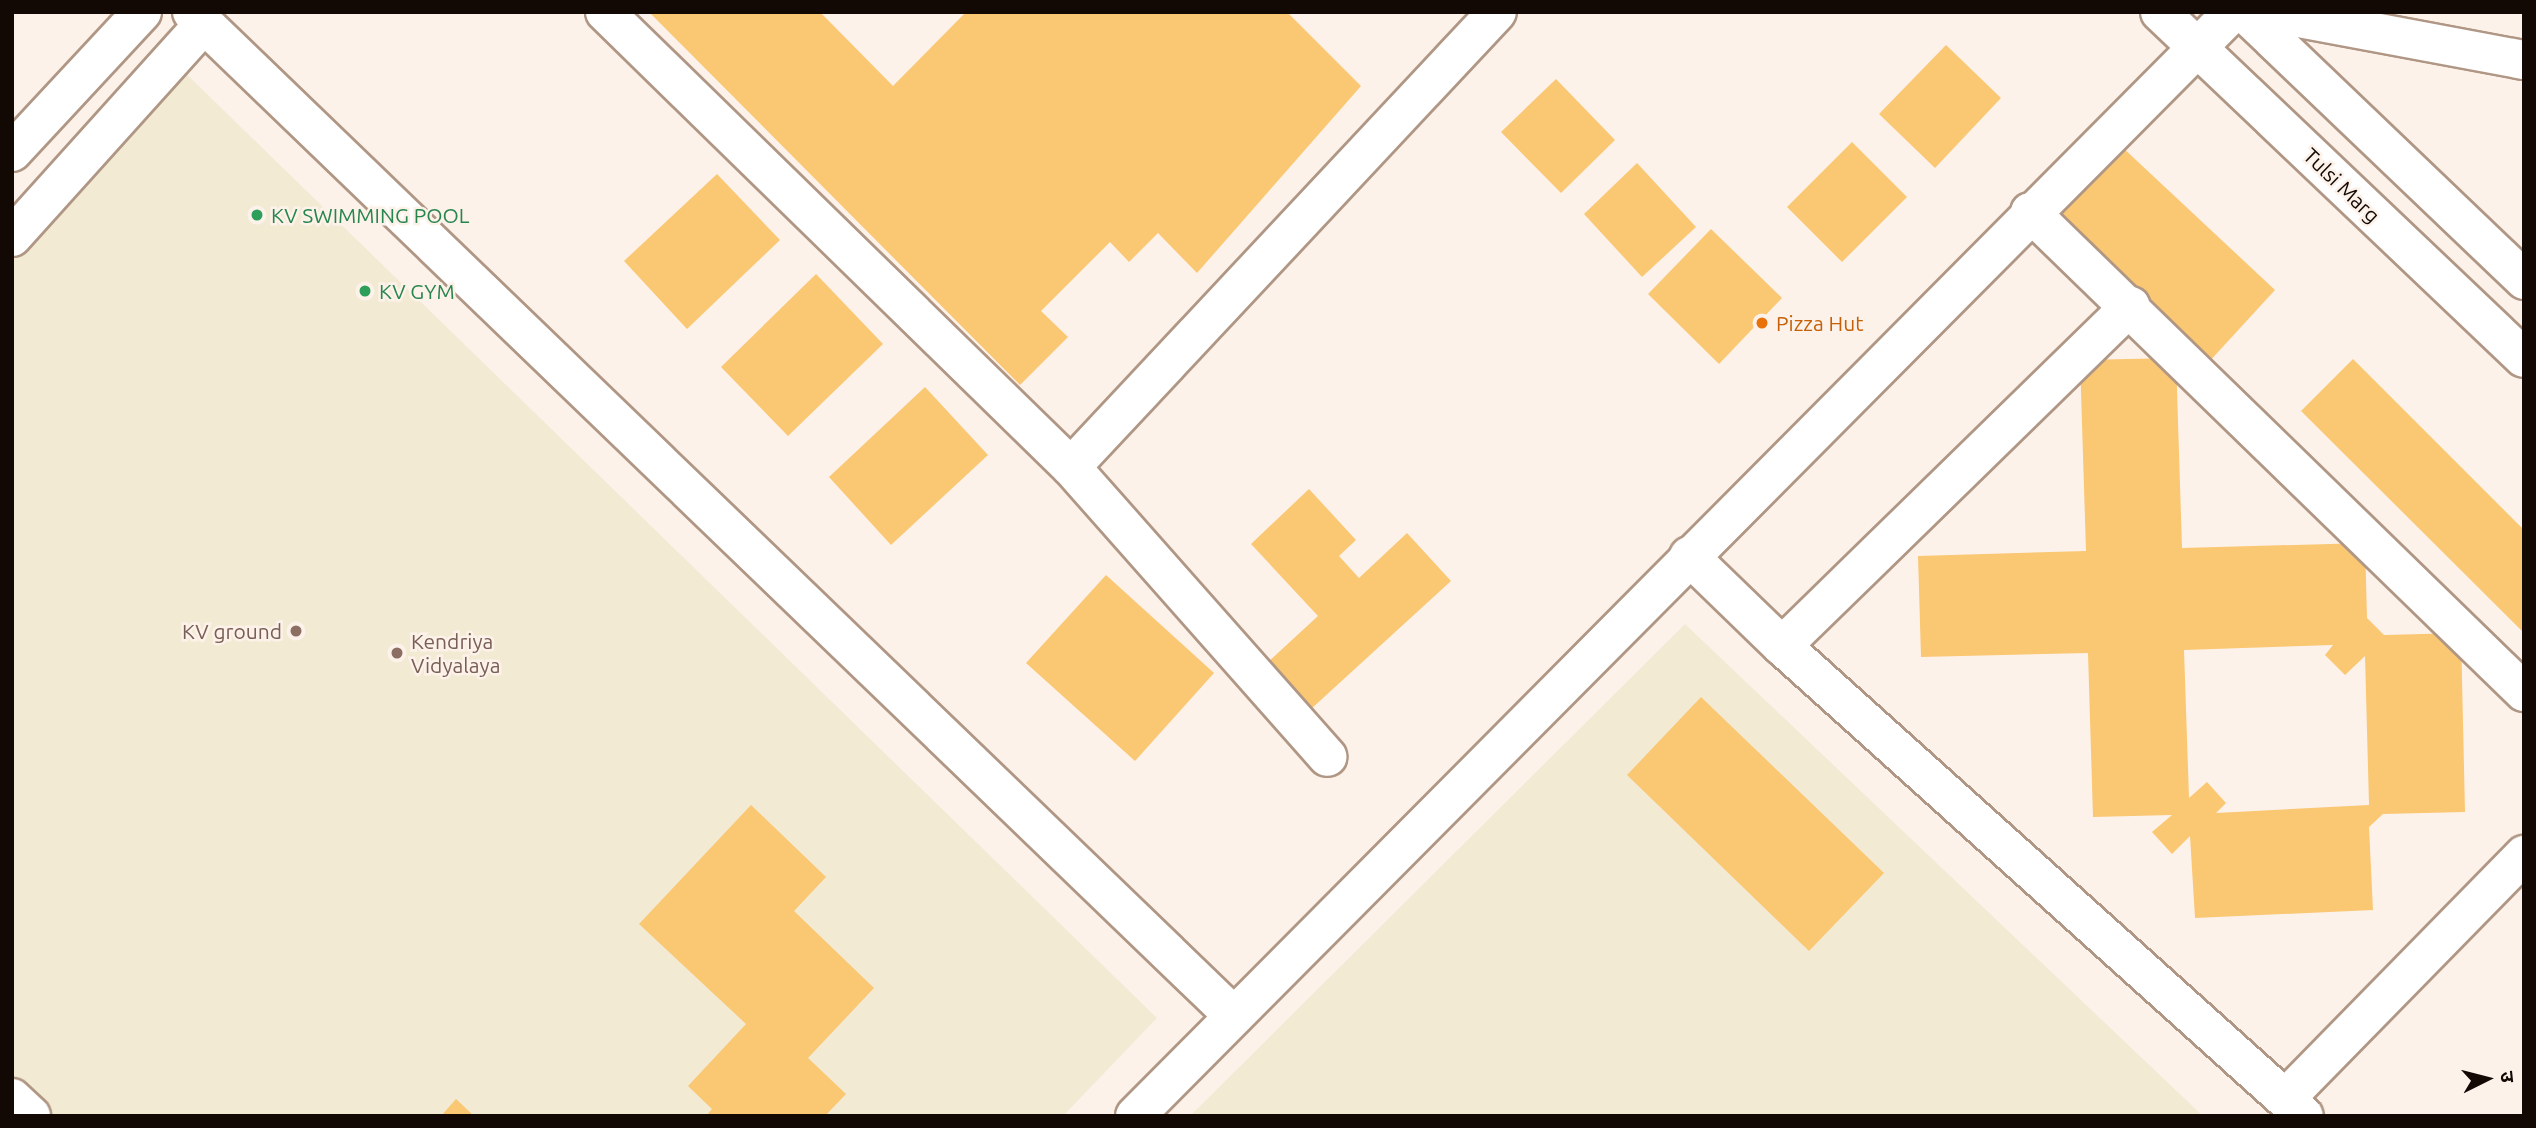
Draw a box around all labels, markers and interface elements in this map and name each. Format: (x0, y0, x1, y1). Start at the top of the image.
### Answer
street label: Tulsi Marg (2298, 142, 2386, 228)
place label: KV SWIMMING POOL (271, 202, 470, 228)
marker: KV SWIMMING POOL (249, 207, 265, 223)
place label: KV GYM (379, 278, 455, 304)
marker: KV GYM (357, 283, 373, 299)
place label: Pizza Hut (1776, 310, 1863, 336)
marker: Pizza Hut (1754, 315, 1770, 331)
place label: KV ground (182, 618, 282, 644)
marker: KV ground (288, 623, 304, 639)
place label: Kendriya Vidyalaya (411, 628, 501, 678)
marker: Kendriya Vidyalaya (389, 645, 405, 661)
north arrow (2452, 1044, 2522, 1114)
text: उ (2496, 1070, 2519, 1083)

